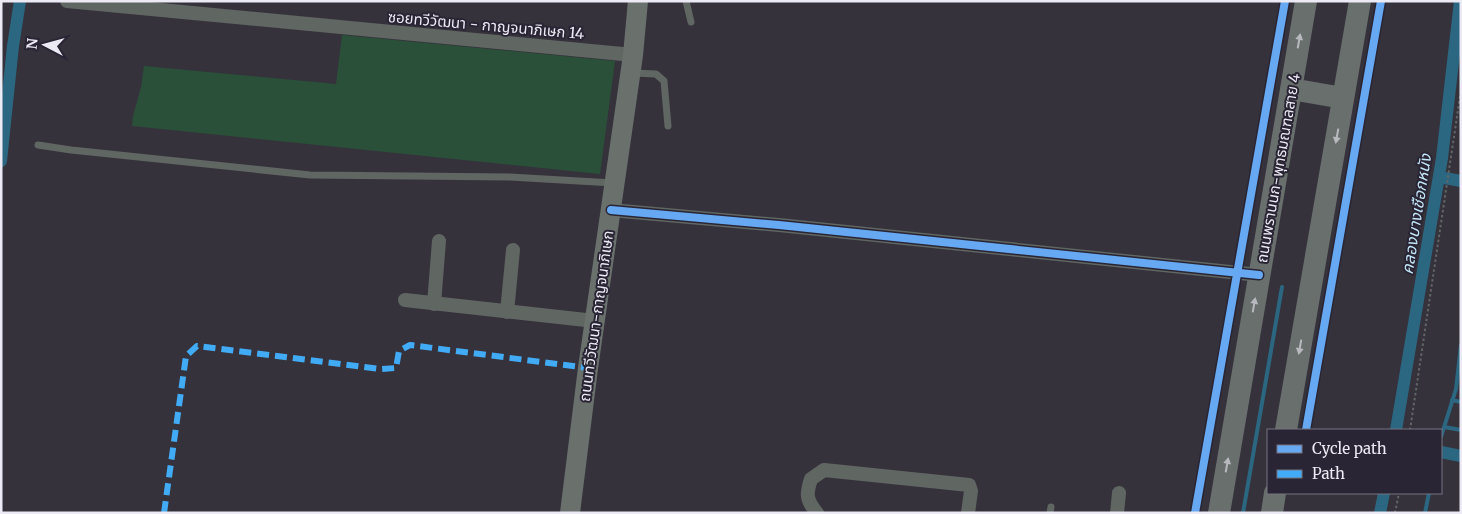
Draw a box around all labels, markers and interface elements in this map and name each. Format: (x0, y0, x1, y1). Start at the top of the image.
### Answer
street label: ซอยทวีวัฒนา - กาญจนาภิเษก 14 (387, 7, 585, 43)
north arrow (20, 20, 70, 70)
one-way arrow (1296, 33, 1304, 49)
text: N (23, 37, 42, 50)
street label: ถนนพรานนก-พุทธมณฑลสาย 4 (1252, 72, 1304, 264)
one-way arrow (1332, 128, 1340, 144)
water label: คลองบางเชือกหนัง (1397, 151, 1436, 276)
street label: ถนนทวีวัฒนา-กาญจนาภิเษก (575, 229, 617, 403)
one-way arrow (1251, 296, 1259, 312)
one-way arrow (1296, 340, 1304, 356)
legend (1267, 429, 1442, 494)
text: Cycle path (1312, 439, 1387, 458)
one-way arrow (1223, 456, 1231, 472)
text: Path (1312, 464, 1345, 483)

